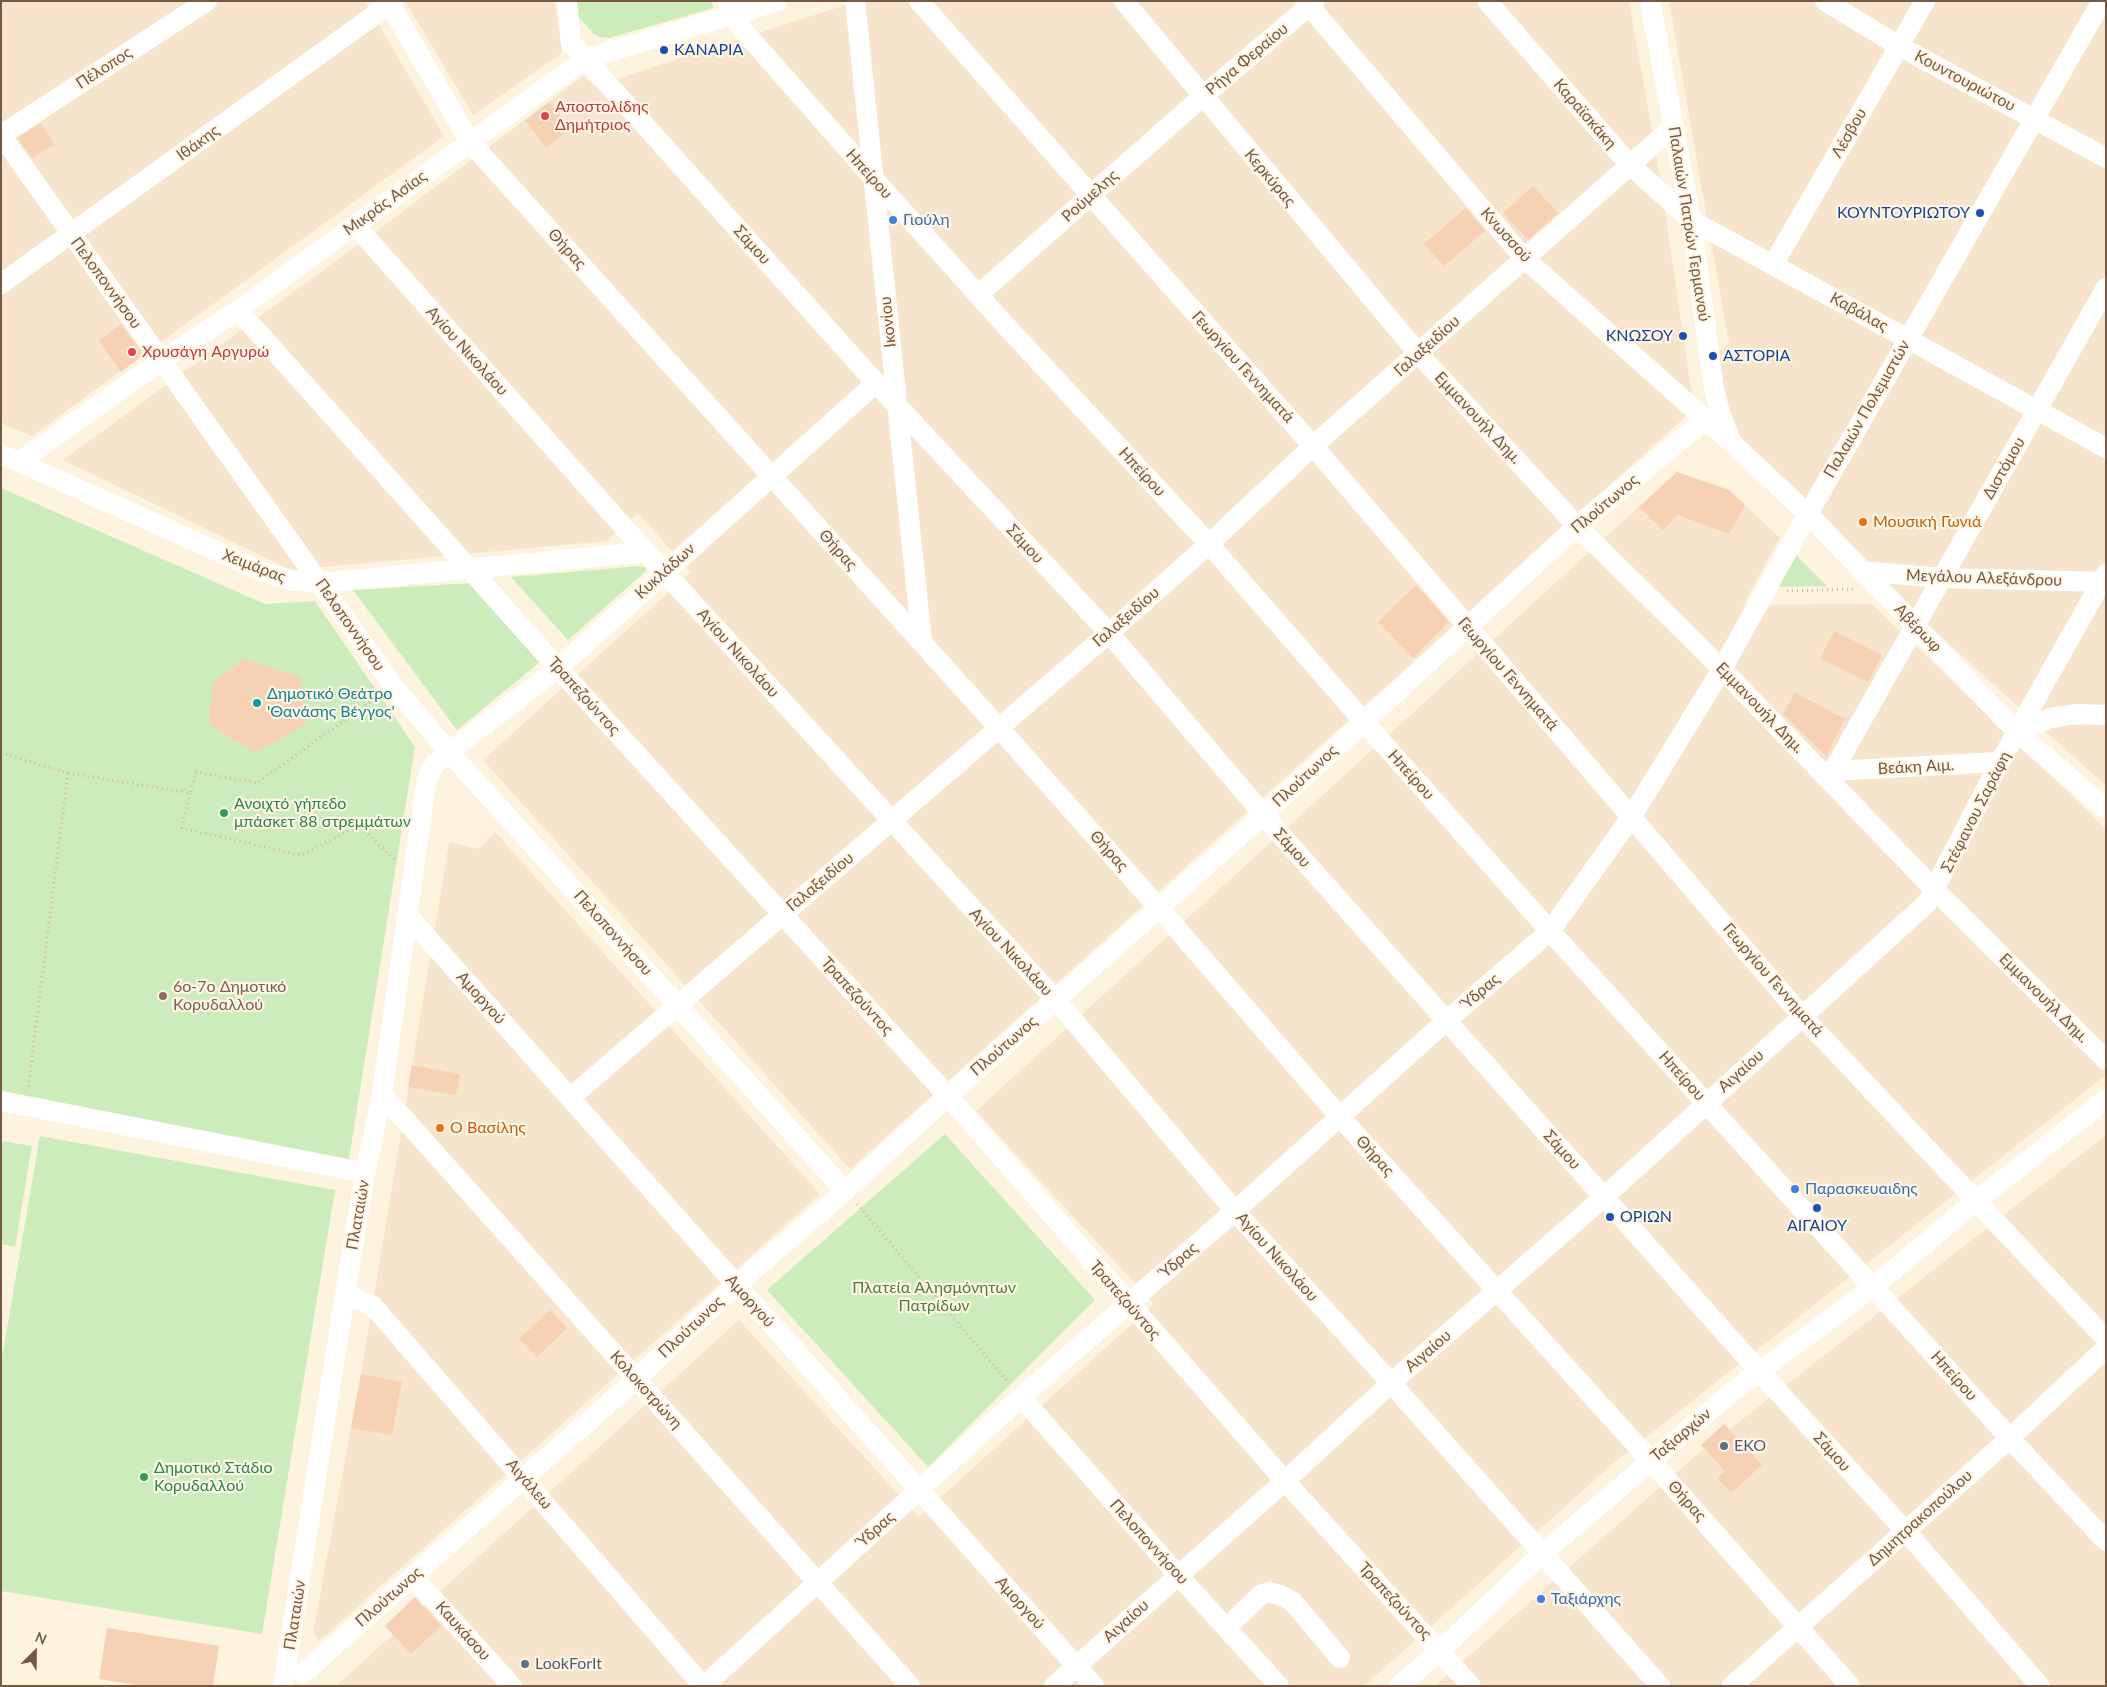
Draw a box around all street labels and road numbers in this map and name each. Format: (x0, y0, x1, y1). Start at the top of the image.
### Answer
street label: Ρήγα Φεραίου (1202, 19, 1292, 99)
street label: Πέλοπος (72, 43, 136, 93)
street label: Κουντουριώτου (1911, 46, 2019, 116)
street label: Καραϊσκάκη (1549, 75, 1621, 153)
street label: Λέσβου (1827, 105, 1871, 161)
street label: Ιθάκης (173, 121, 223, 165)
street label: Παλαιών Πατρών Γερμανού (1664, 125, 1714, 323)
street label: Ηπείρου (842, 145, 896, 203)
street label: Κερκύρας (1240, 145, 1300, 211)
street label: Μικράς Ασίας (340, 166, 430, 240)
street label: Ρούμελης (1058, 166, 1122, 226)
street label: Κνωσσού (1476, 204, 1536, 266)
street label: Σάμου (729, 221, 775, 269)
street label: Θήρας (544, 225, 590, 273)
street label: Πελοποννήσου (66, 234, 146, 332)
street label: Καβάλας (1827, 288, 1891, 336)
street label: Ικονίου (876, 296, 900, 348)
street label: Αγίου Νικολάου (422, 302, 512, 400)
street label: Γεωργίου Γεννηματά (1188, 307, 1298, 427)
street label: Γαλαξειδίου (1390, 311, 1464, 381)
street label: Παλαιών Πολεμιστών (1820, 337, 1914, 481)
street label: Εμμανουήλ Δημ. (1430, 368, 1526, 468)
street label: Διστόμου (1979, 434, 2029, 502)
street label: Ηπείρου (1114, 443, 1170, 501)
street label: Πλούτωνος (1567, 470, 1643, 538)
street label: Σάμου (1002, 521, 1048, 567)
street label: Θήρας (815, 526, 861, 574)
street label: Κυκλάδων (631, 539, 699, 603)
street label: Χειμάρας (220, 545, 288, 587)
street label: Μεγάλου Αλεξάνδρου (1906, 566, 2062, 590)
street label: Πελοποννήσου (311, 575, 389, 675)
street label: Γαλαξειδίου (1089, 583, 1163, 651)
street label: Αβέρωφ (1890, 600, 1946, 656)
street label: Αγίου Νικολάου (693, 604, 783, 702)
street label: Γεωργίου Γεννηματά (1454, 613, 1562, 735)
street label: Τραπεζούντος (544, 653, 624, 739)
street label: Εμμανουήλ Δημ. (1712, 659, 1808, 757)
street label: Πλούτωνος (1268, 741, 1342, 811)
street label: Ηπείρου (1384, 746, 1438, 804)
street label: Στέφανου Σαράφη (1937, 748, 2015, 876)
street label: Βεάκη Αιμ. (1877, 755, 1955, 779)
street label: Σάμου (1269, 824, 1315, 872)
street label: Θήρας (1086, 827, 1132, 875)
street label: Γαλαξειδίου (782, 848, 858, 916)
street label: Πελοποννήσου (570, 886, 656, 980)
street label: Αγίου Νικολάου (965, 904, 1057, 1000)
street label: Γεωργίου Γεννηματά (1719, 919, 1827, 1041)
street label: Εμμανουήλ Δημ. (1995, 949, 2093, 1047)
street label: Τραπεζούντος (817, 953, 897, 1039)
street label: Αμοργού (452, 968, 510, 1028)
street label: Ύδρας (1458, 969, 1504, 1013)
street label: Πλούτωνος (967, 1012, 1041, 1080)
street label: Αιγαίου (1714, 1046, 1768, 1096)
street label: Ηπείρου (1655, 1047, 1709, 1105)
street label: Σάμου (1539, 1126, 1585, 1174)
street label: Θήρας (1352, 1132, 1398, 1180)
street label: Πλαταιών (342, 1178, 374, 1252)
street label: Αγίου Νικολάου (1232, 1208, 1322, 1306)
street label: Ύδρας (1156, 1238, 1202, 1282)
street label: Τραπεζούντος (1085, 1257, 1165, 1343)
street label: Αμοργού (721, 1271, 779, 1331)
street label: Πλούτωνος (654, 1292, 728, 1362)
street label: Αιγαίου (1401, 1326, 1455, 1376)
street label: Κολοκοτρώνη (606, 1347, 686, 1433)
street label: Ηπείρου (1927, 1347, 1981, 1405)
street label: Ταξιαρχών (1647, 1404, 1715, 1466)
street label: Σάμου (1809, 1428, 1855, 1476)
street label: Αιγάλεω (502, 1455, 556, 1513)
street label: Δημητρακοπούλου (1864, 1466, 1976, 1570)
street label: Θήρας (1664, 1477, 1710, 1525)
street label: Πελοποννήσου (1106, 1495, 1192, 1589)
street label: Ύδρας (853, 1507, 899, 1551)
street label: Τραπεζούντος (1354, 1558, 1436, 1644)
street label: Πλούτωνος (352, 1563, 426, 1631)
street label: Αμοργού (991, 1573, 1049, 1633)
street label: Πλαταιών (280, 1578, 310, 1652)
street label: Αιγαίου (1099, 1596, 1153, 1646)
street label: Καυκάσου (431, 1597, 495, 1665)

